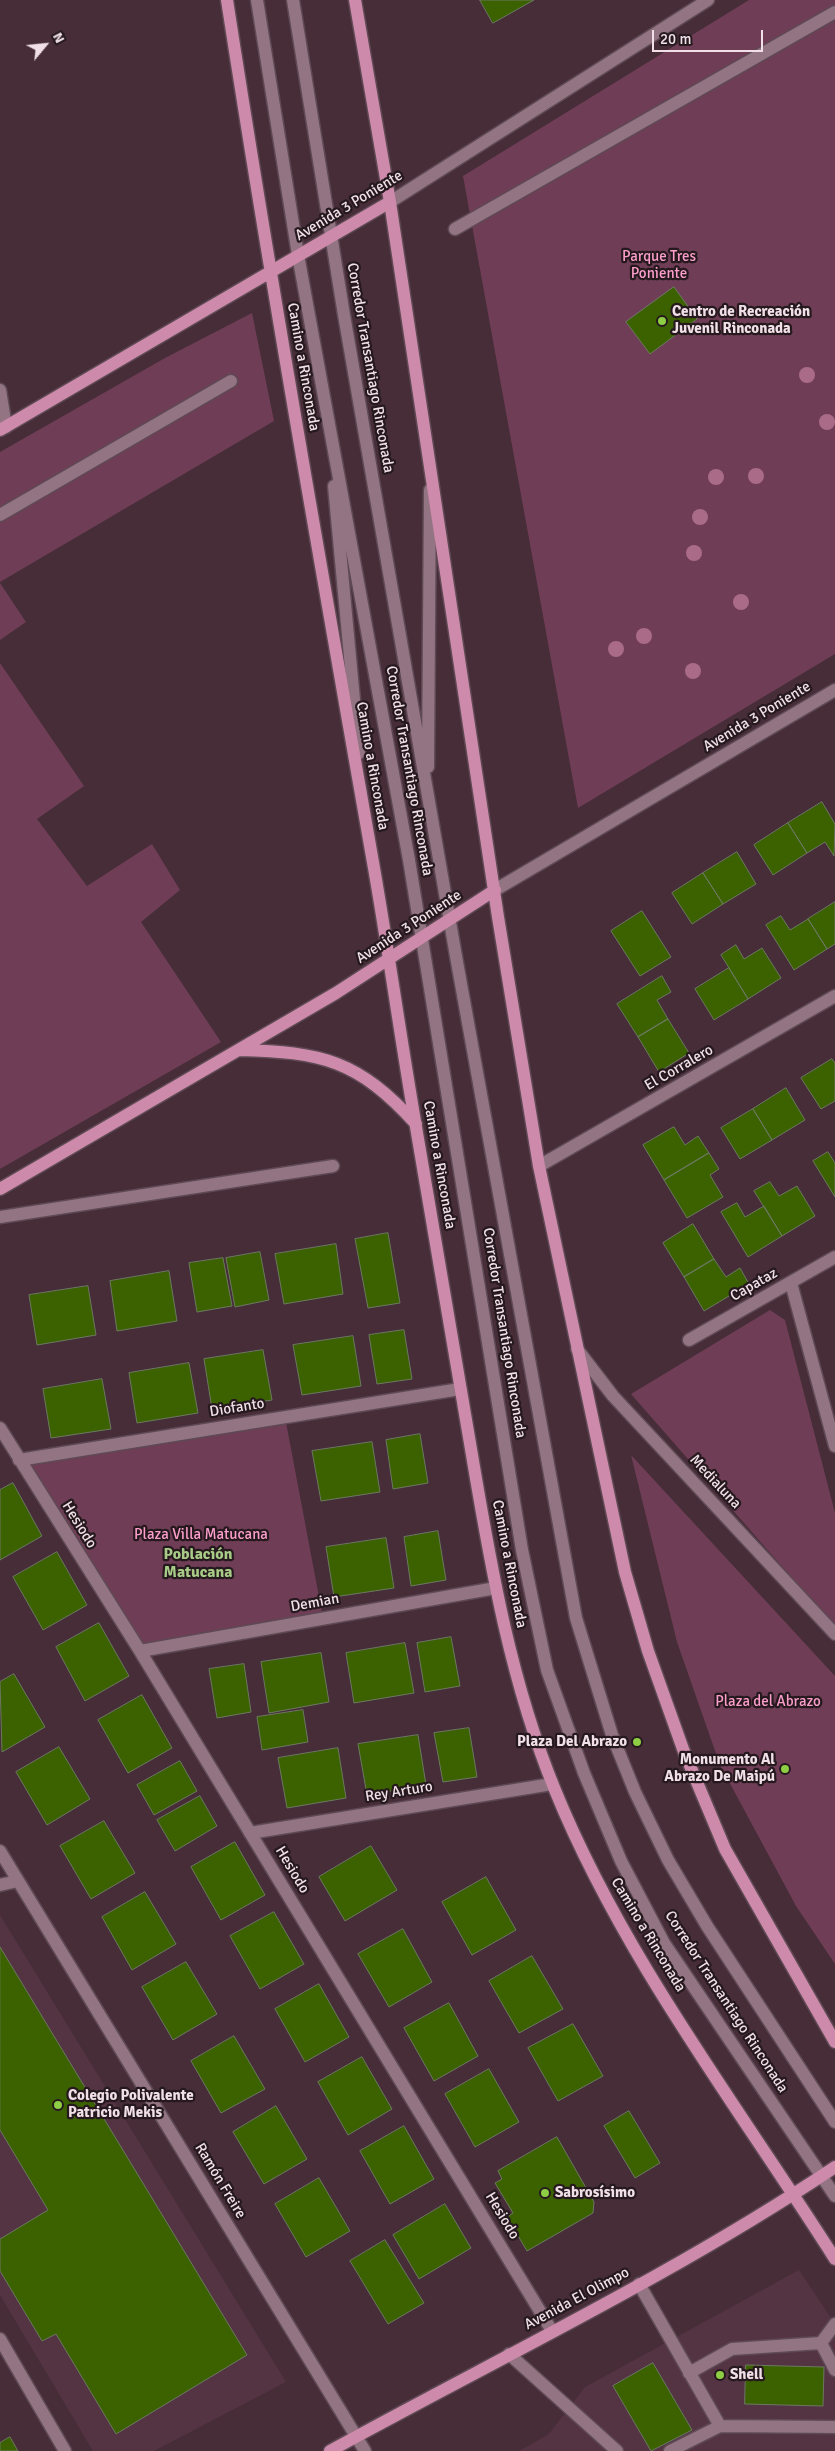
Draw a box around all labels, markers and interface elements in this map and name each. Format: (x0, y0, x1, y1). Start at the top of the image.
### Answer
north arrow (20, 20, 70, 70)
scale bar (655, 20, 766, 52)
text: N (49, 29, 68, 46)
text: 20 m (660, 30, 691, 48)
street label: Avenida 3 Poniente (292, 167, 406, 245)
park label: Parque Tres Poniente (622, 248, 696, 283)
street label: Corredor Transantiago Rinconada (343, 262, 397, 474)
street label: Camino a Rinconada (283, 301, 323, 433)
place label: Centro de Recreación Juvenil Rinconada (672, 303, 810, 338)
marker: Centro de Recreación Juvenil Rinconada (656, 315, 668, 327)
street label: Corredor Transantiago Rinconada (382, 665, 436, 877)
street label: Avenida 3 Poniente (700, 678, 814, 756)
street label: Camino a Rinconada (352, 700, 392, 832)
street label: Avenida 3 Poniente (353, 886, 465, 968)
street label: El Corralero (641, 1041, 717, 1095)
street label: Camino a Rinconada (419, 1099, 459, 1231)
street label: Corredor Transantiago Rinconada (478, 1226, 530, 1440)
street label: Capataz (727, 1264, 781, 1306)
street label: Diofanto (208, 1395, 266, 1421)
street label: Medialuna (685, 1451, 745, 1513)
street label: Hesiodo (58, 1498, 100, 1552)
street label: Camino a Rinconada (488, 1498, 530, 1630)
park label: Plaza Villa Matucana (134, 1526, 268, 1544)
district label: Población Matucana (164, 1545, 232, 1583)
street label: Demian (289, 1590, 341, 1616)
park label: Plaza del Abrazo (715, 1693, 821, 1711)
place label: Plaza Del Abrazo (517, 1733, 627, 1751)
marker: Plaza Del Abrazo (631, 1736, 643, 1748)
place label: Monumento Al Abrazo De Maipú (664, 1751, 775, 1786)
marker: Monumento Al Abrazo De Maipú (779, 1763, 791, 1775)
street label: Rey Arturo (364, 1778, 434, 1806)
street label: Hesiodo (271, 1843, 313, 1897)
street label: Camino a Rinconada (607, 1875, 689, 1995)
street label: Corredor Transantiago Rinconada (660, 1908, 792, 2096)
place label: Colegio Polivalente Patricio Mekis (68, 2087, 194, 2122)
marker: Colegio Polivalente Patricio Mekis (52, 2099, 64, 2111)
street label: Ramón Freire (190, 2140, 250, 2222)
place label: Sabrosísimo (555, 2184, 635, 2202)
marker: Sabrosísimo (539, 2187, 551, 2199)
street label: Hesiodo (481, 2189, 523, 2243)
street label: Avenida El Olimpo (521, 2264, 633, 2334)
place label: Shell (730, 2366, 763, 2384)
marker: Shell (714, 2369, 726, 2381)

